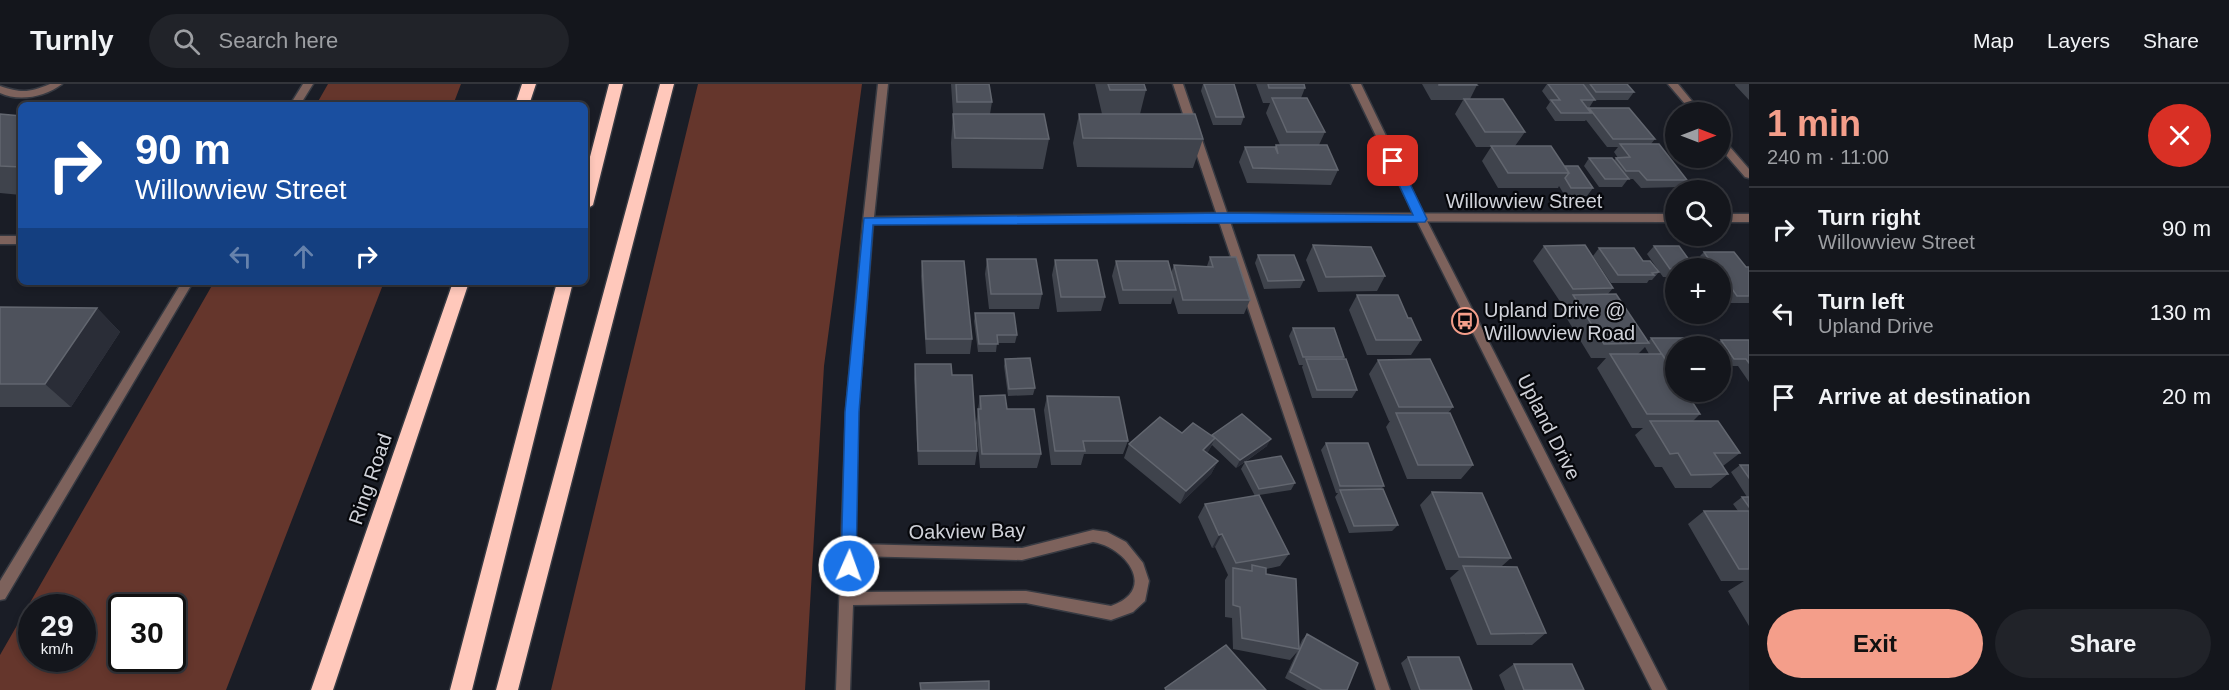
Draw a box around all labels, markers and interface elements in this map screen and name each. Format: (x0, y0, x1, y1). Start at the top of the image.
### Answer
search box (149, 14, 569, 68)
text: Turnly (30, 25, 113, 56)
icon: search (170, 25, 203, 58)
text: Search here (218, 28, 338, 53)
text: Map (1973, 29, 2014, 52)
text: Layers (2047, 29, 2110, 52)
text: Share (2143, 29, 2199, 52)
north arrow (1665, 102, 1731, 168)
map controls (1665, 102, 1731, 402)
text: 1 min (1767, 103, 1861, 144)
button: close (2148, 104, 2211, 167)
icon: right (36, 126, 114, 204)
text: 90 m (135, 126, 231, 173)
pin (1367, 135, 1418, 186)
icon: arrive (1376, 144, 1409, 177)
text: 240 m · 11:00 (1767, 146, 1889, 168)
text: Willowview Street (135, 175, 347, 205)
button: search (1665, 180, 1731, 246)
street label: Willowview Street (1446, 190, 1603, 212)
text: Turn right (1818, 205, 1920, 230)
icon: right (1767, 213, 1800, 246)
text: 90 m (2162, 216, 2211, 241)
text: Willowview Street (1818, 231, 1975, 253)
icon: left (224, 240, 257, 273)
icon: ahead (287, 240, 320, 273)
icon: right (350, 240, 383, 273)
button: + (1665, 258, 1731, 324)
text: Turn left (1818, 289, 1904, 314)
icon: left (1767, 297, 1800, 330)
place label: Upland Drive @ Willowview Road (1484, 299, 1635, 344)
text: 130 m (2150, 300, 2211, 325)
bus stop icon: Upland Drive @ Willowview Road (1450, 306, 1480, 336)
text: Upland Drive (1818, 315, 1934, 337)
button: − (1665, 336, 1731, 402)
street label: Upland Drive (1513, 371, 1585, 483)
icon: arrive (1767, 381, 1800, 414)
text: Arrive at destination (1818, 384, 2031, 409)
text: 20 m (2162, 384, 2211, 409)
street label: Ring Road (344, 431, 396, 527)
street label: Oakview Bay (908, 519, 1026, 543)
position arrow (817, 534, 881, 598)
speed limit sign: 30 (108, 594, 186, 672)
text: 29 (40, 609, 74, 642)
button: Exit (1767, 609, 1983, 678)
button: Share (1995, 609, 2211, 678)
text: km/h (41, 640, 73, 657)

